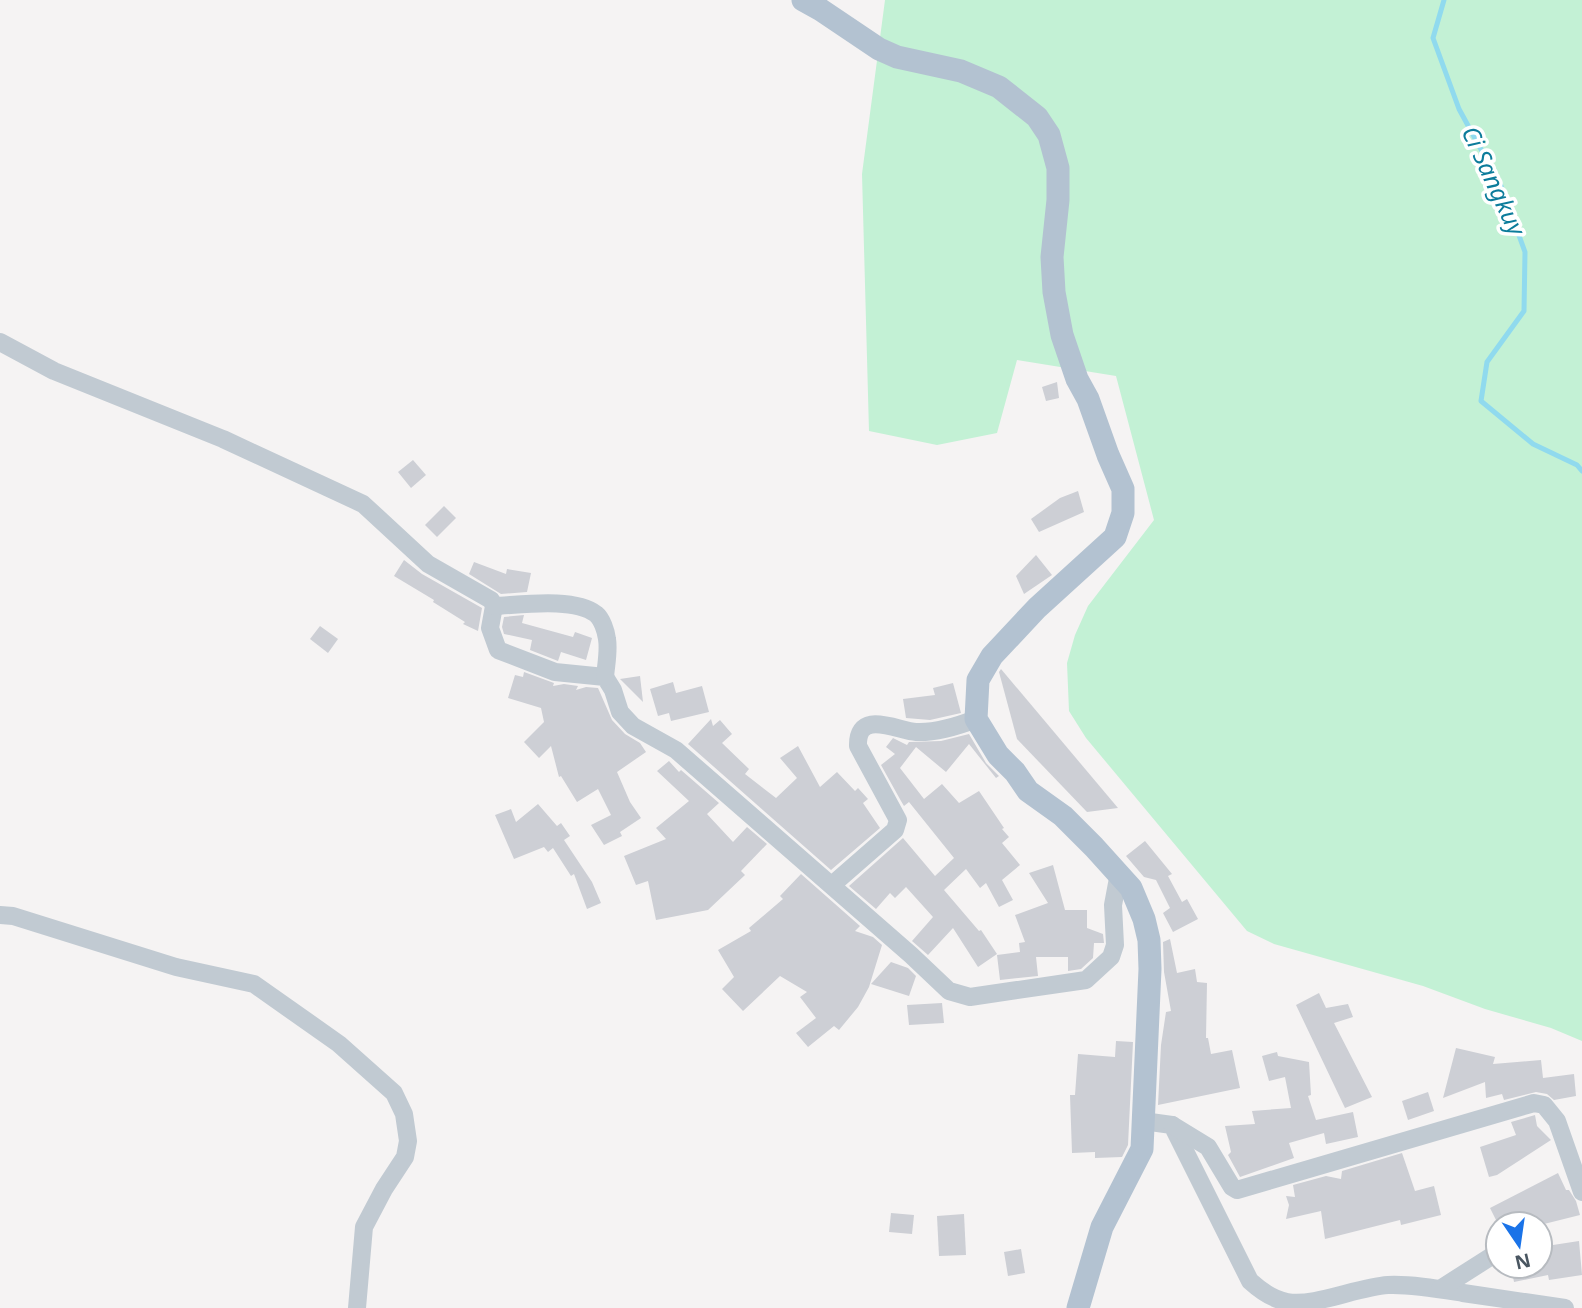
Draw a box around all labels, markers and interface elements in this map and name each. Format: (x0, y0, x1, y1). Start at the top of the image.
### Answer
water label: Ci Sangkuy (1455, 120, 1535, 242)
north arrow (1484, 1210, 1554, 1280)
text: N (1512, 1247, 1533, 1276)

